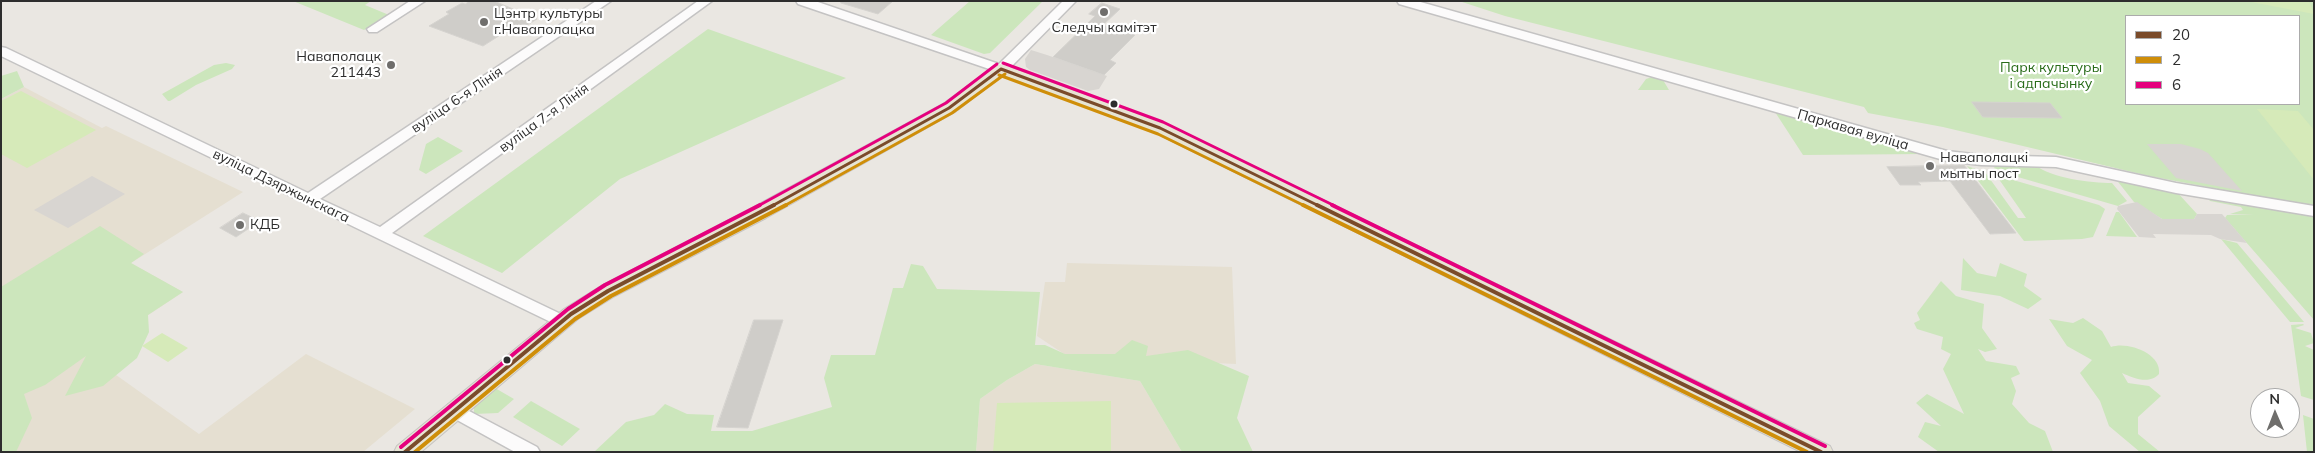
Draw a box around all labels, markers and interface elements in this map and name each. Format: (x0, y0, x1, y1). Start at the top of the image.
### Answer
place label: Цэнтр культуры г.Наваполацка (494, 6, 603, 38)
marker: Следчы камітэт (1098, 6, 1110, 18)
legend (2125, 15, 2300, 105)
marker: Цэнтр культуры г.Наваполацка (478, 16, 490, 28)
place label: Следчы камітэт (1052, 20, 1156, 36)
text: 20 (2172, 25, 2190, 44)
place label: Наваполацк 211443 (296, 49, 381, 82)
text: 2 (2172, 50, 2181, 69)
marker: Наваполацк 211443 (385, 59, 397, 71)
park label: Парк культуры і адпачынку (2000, 60, 2102, 92)
street label: вуліца 6-я Лінія (408, 63, 506, 137)
text: 6 (2172, 75, 2181, 94)
street label: вуліца 7-я Лінія (496, 80, 592, 156)
unlabelled marker (1109, 99, 1119, 109)
street label: Паркавая вуліца (1795, 106, 1911, 154)
street label: вуліца Дзяржынскага (210, 146, 352, 226)
place label: Наваполацкі мытны пост (1940, 150, 2028, 182)
marker: Наваполацкі мытны пост (1924, 160, 1936, 172)
place label: КДБ (250, 217, 280, 233)
marker: КДБ (234, 219, 246, 231)
unlabelled marker (502, 355, 512, 365)
north arrow (2250, 388, 2300, 438)
text: N (2269, 390, 2280, 408)

